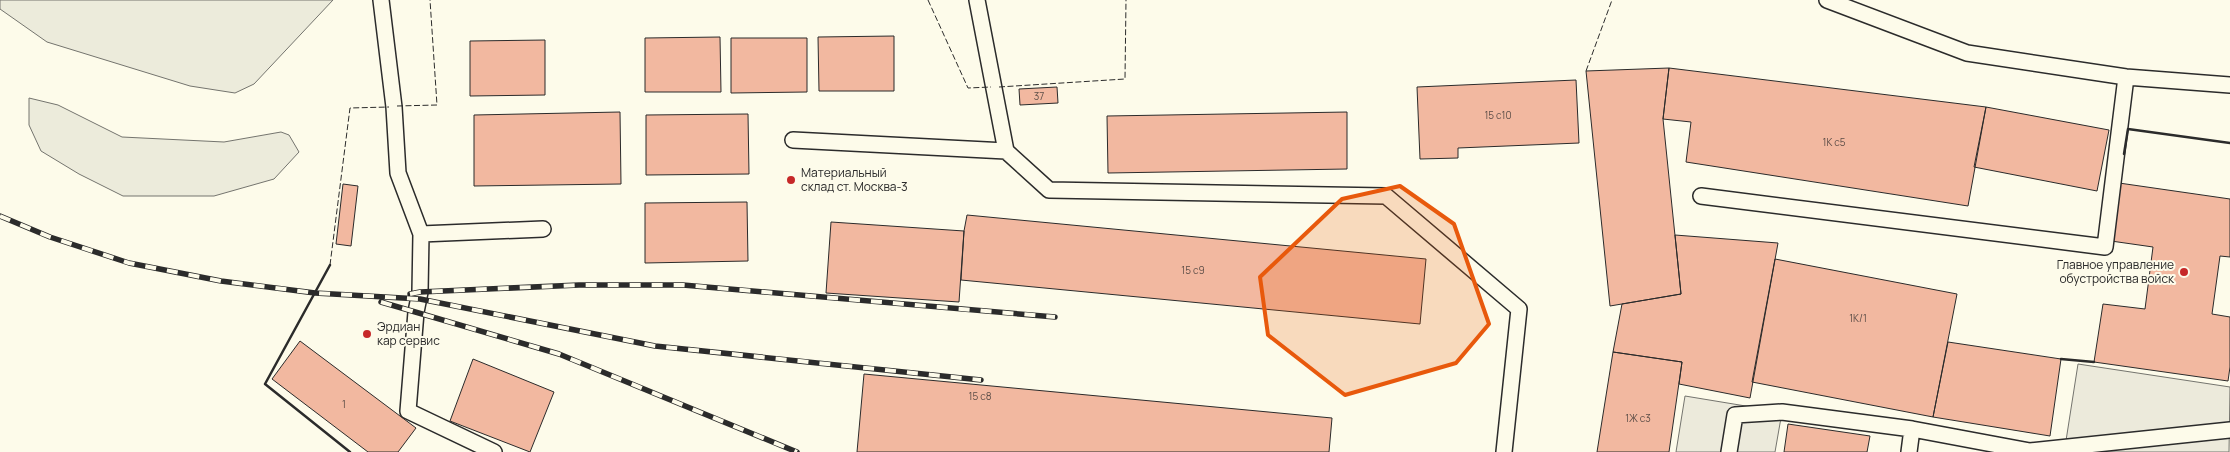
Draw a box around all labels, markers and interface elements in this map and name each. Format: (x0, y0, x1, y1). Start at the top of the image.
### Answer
house number: 37 (1034, 89, 1044, 103)
house number: 15 с10 (1484, 108, 1512, 122)
house number: 1К с5 (1823, 135, 1846, 149)
place label: Материальный склад ст. Москва-3 (801, 164, 908, 195)
marker: Материальный склад ст. Москва-3 (785, 174, 797, 186)
place label: Главное управление обустройства войск (2057, 256, 2175, 287)
house number: 15 с9 (1181, 263, 1205, 277)
marker: Главное управление обустройства войск (2178, 266, 2190, 278)
house number: 1К/1 (1849, 311, 1867, 325)
place label: Эрдиан кар сервис (377, 318, 440, 349)
marker: Эрдиан кар сервис (361, 328, 373, 340)
house number: 15 с8 (968, 389, 992, 403)
house number: 1 (342, 397, 346, 411)
house number: 1Ж с3 (1625, 411, 1651, 425)

